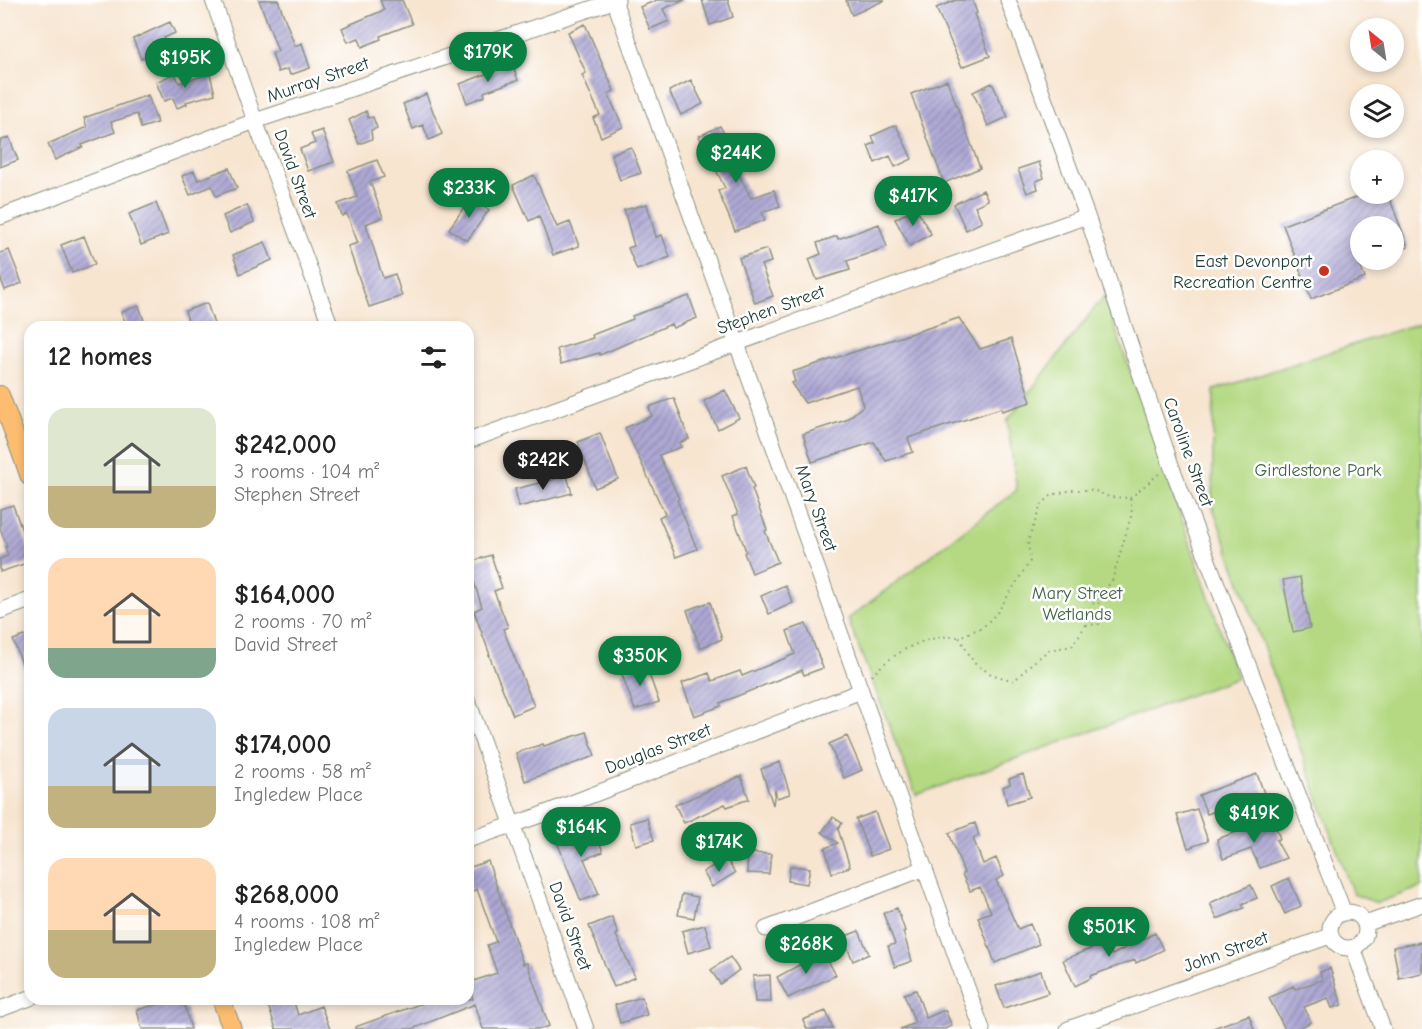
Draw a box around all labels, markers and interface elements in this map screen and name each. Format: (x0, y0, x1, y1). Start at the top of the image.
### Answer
north arrow (1350, 18, 1404, 72)
map controls (1350, 18, 1404, 270)
pin: $179K (446, 32, 530, 83)
pin: $195K (143, 38, 227, 89)
text: $179K (463, 40, 513, 63)
text: $195K (159, 46, 211, 69)
street label: Murray Street (264, 52, 373, 107)
button: layers (1350, 84, 1404, 138)
street label: David Street (269, 127, 321, 222)
pin: $244K (694, 133, 778, 184)
text: $244K (710, 141, 762, 164)
button: + (1350, 150, 1404, 204)
pin: $233K (427, 168, 511, 219)
text: $233K (443, 176, 495, 199)
pin: $417K (871, 176, 955, 227)
text: $417K (888, 184, 938, 207)
button: − (1350, 216, 1404, 270)
place label: East Devonport Recreation Centre (1173, 251, 1313, 293)
marker: East Devonport Recreation Centre (1317, 264, 1331, 278)
street label: Stephen Street (714, 281, 828, 339)
icon: filters (417, 341, 450, 374)
text: 12 homes (48, 342, 152, 372)
street label: Caroline Street (1159, 394, 1218, 510)
text: $242,000 (234, 430, 337, 460)
icon: home (96, 432, 168, 504)
pin: $242K (501, 440, 585, 491)
text: $242K (517, 448, 569, 471)
text: 3 rooms · 104 m² (234, 460, 379, 483)
park label: Girdlestone Park (1254, 460, 1382, 481)
street label: Mary Street (791, 462, 842, 555)
text: Stephen Street (234, 483, 359, 506)
text: $164,000 (234, 580, 335, 610)
icon: home (96, 582, 168, 654)
park label: Mary Street Wetlands (1032, 583, 1123, 625)
text: 2 rooms · 70 m² (234, 610, 371, 633)
text: David Street (234, 633, 337, 656)
pin: $350K (598, 636, 682, 687)
text: $350K (612, 644, 668, 667)
street label: Douglas Street (602, 719, 715, 779)
text: $174,000 (234, 730, 331, 760)
icon: home (96, 732, 168, 804)
text: 2 rooms · 58 m² (234, 760, 371, 783)
text: Ingledew Place (234, 783, 363, 806)
pin: $419K (1212, 793, 1296, 844)
text: $419K (1229, 801, 1280, 824)
pin: $164K (539, 807, 623, 858)
text: $164K (556, 815, 607, 838)
pin: $174K (677, 822, 761, 873)
text: $174K (695, 830, 743, 853)
street label: David Street (544, 879, 596, 974)
text: $268,000 (234, 880, 339, 910)
icon: home (96, 882, 168, 954)
pin: $501K (1067, 907, 1151, 958)
text: 4 rooms · 108 m² (234, 910, 379, 933)
text: $501K (1082, 915, 1136, 938)
pin: $268K (764, 924, 848, 975)
street label: John Street (1181, 927, 1272, 977)
text: $268K (779, 932, 833, 955)
text: Ingledew Place (234, 933, 363, 956)

